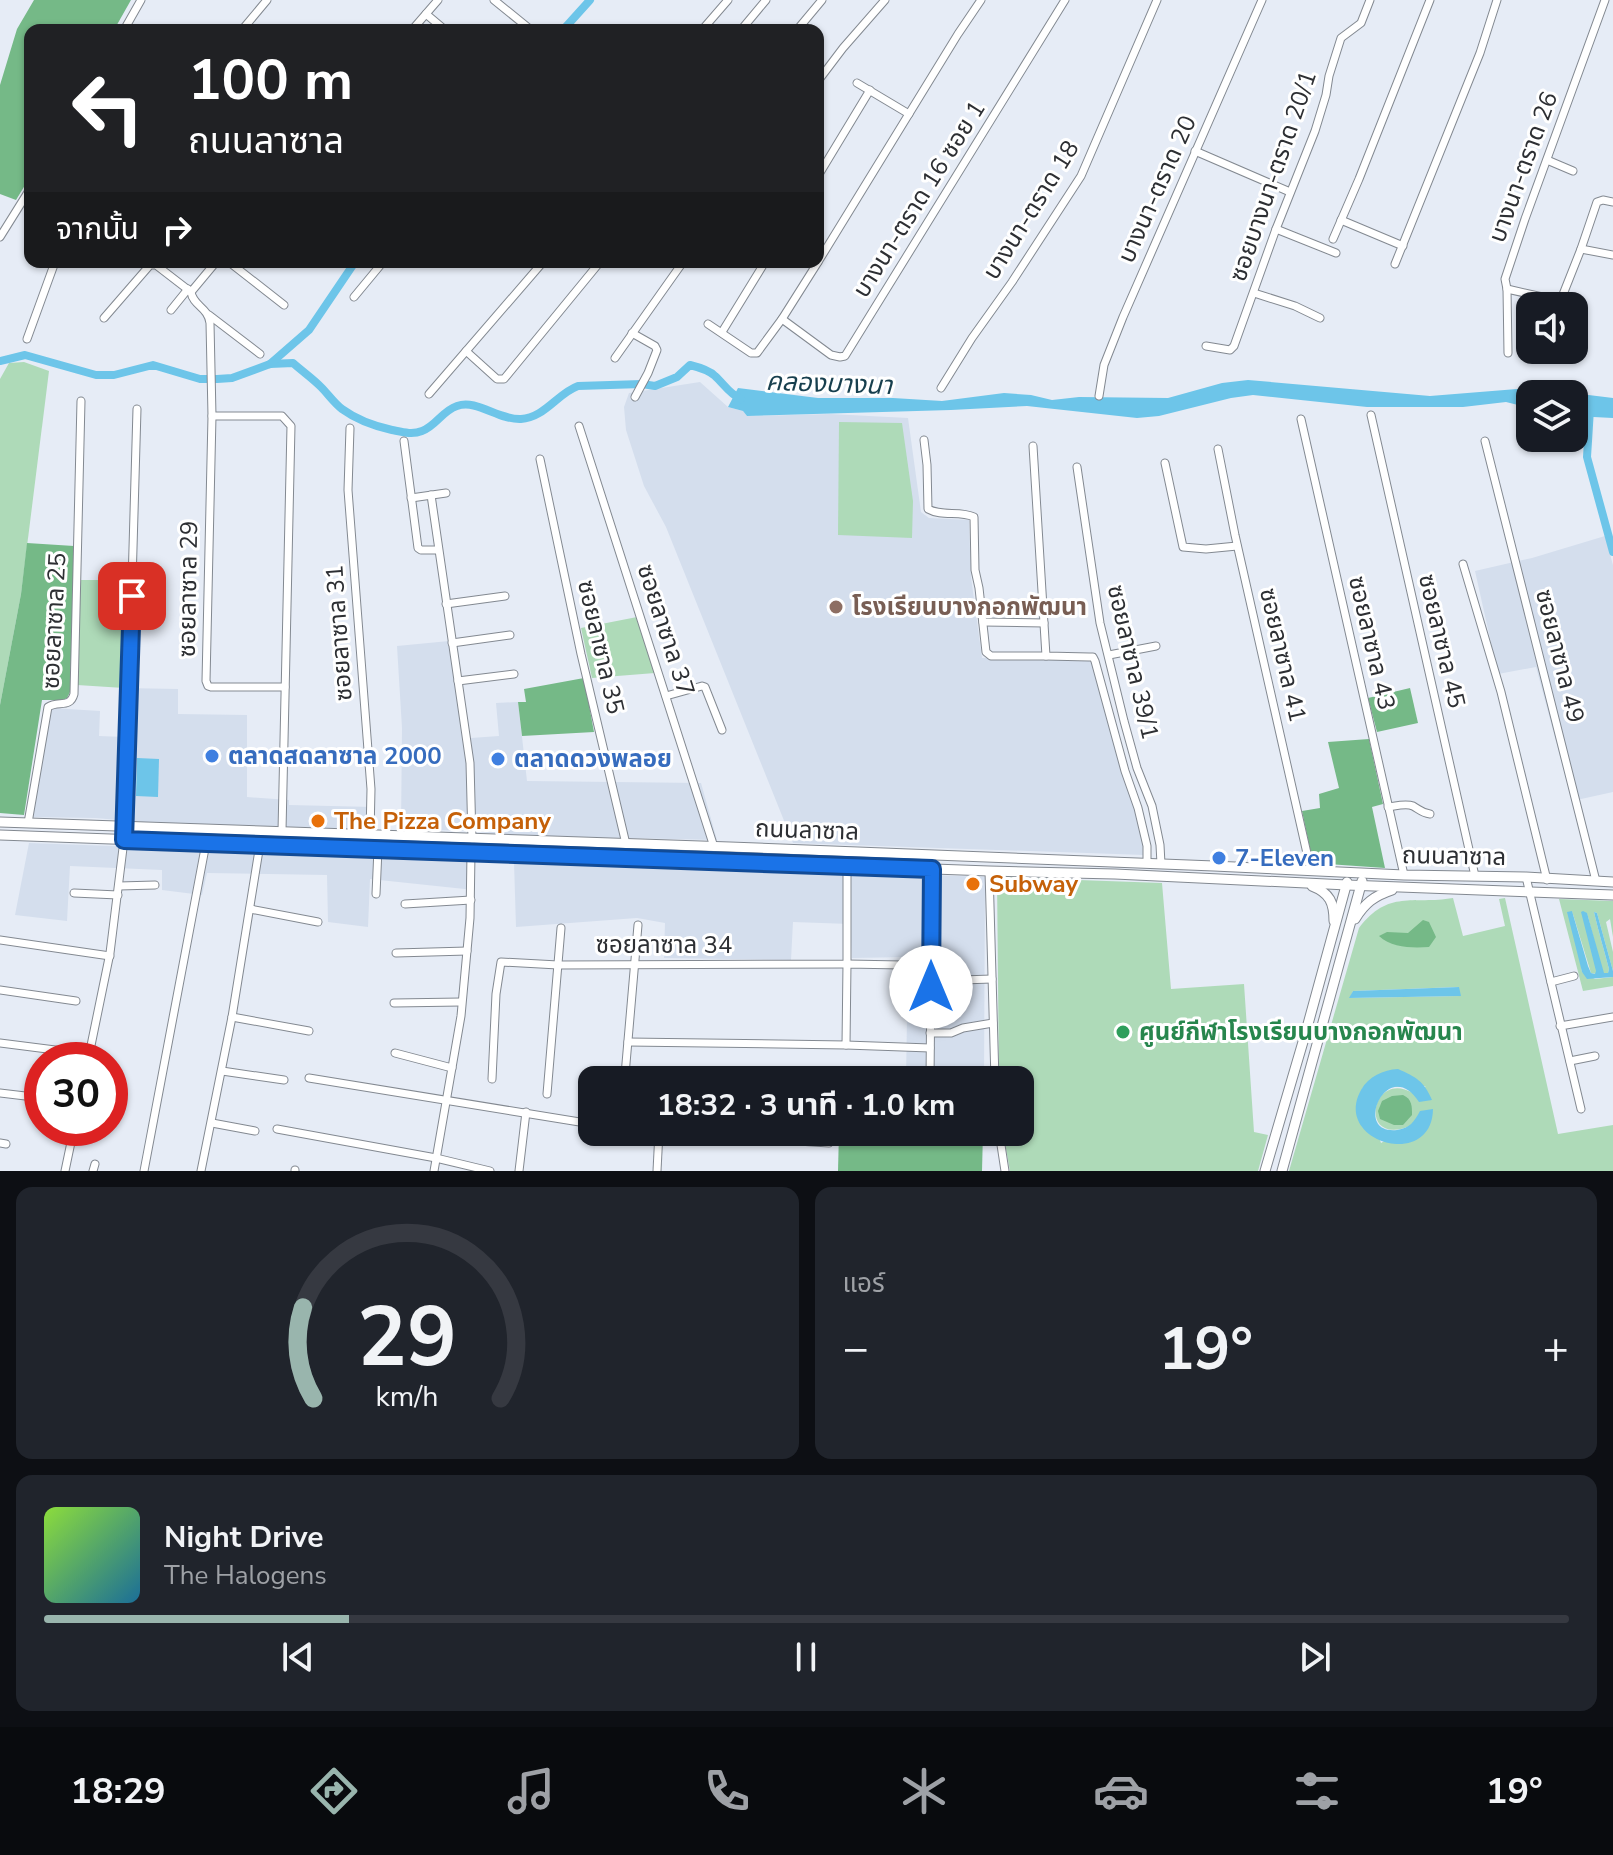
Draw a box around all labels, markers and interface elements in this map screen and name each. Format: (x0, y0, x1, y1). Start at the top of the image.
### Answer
text: 100 m (188, 42, 353, 119)
icon: left (56, 56, 160, 160)
street label: ซอยบางนา-ตราด 20/1 (1222, 66, 1324, 286)
street label: บางนา-ตราด 26 (1481, 87, 1565, 247)
street label: บางนา-ตราด 16 ซอย 1 (845, 95, 993, 303)
street label: บางนา-ตราด 20 (1110, 110, 1204, 268)
text: ถนนลาซาล (188, 117, 344, 166)
street label: บางนา-ตราด 18 (976, 134, 1086, 286)
icon: right (155, 208, 199, 252)
text: จากนั้น (56, 209, 139, 250)
map controls (1516, 292, 1588, 452)
button: sound (1516, 292, 1588, 364)
water label: คลองบางนา (765, 364, 894, 403)
button: layers (1516, 380, 1588, 452)
street label: ซอยลาซาล 29 (171, 520, 205, 658)
street label: ซอยลาซาล 25 (34, 552, 74, 690)
street label: ซอยลาซาล 37 (630, 560, 702, 700)
pin (98, 562, 166, 630)
street label: ซอยลาซาล 31 (318, 564, 360, 702)
street label: ซอยลาซาล 45 (1411, 571, 1473, 711)
street label: ซอยลาซาล 43 (1341, 573, 1403, 713)
icon: arrive (110, 574, 154, 618)
street label: ซอยลาซาล 35 (570, 577, 632, 717)
street label: ซอยลาซาล 39/1 (1100, 582, 1166, 742)
street label: ซอยลาซาล 41 (1252, 585, 1314, 725)
street label: ซอยลาซาล 49 (1528, 586, 1592, 726)
place label: โรงเรียนบางกอกพัฒนา (852, 591, 1087, 623)
marker: โรงเรียนบางกอกพัฒนา (827, 598, 845, 616)
place label: ตลาดสดลาซาล 2000 (228, 740, 442, 772)
place label: ตลาดดวงพลอย (514, 743, 672, 775)
marker: ตลาดสดลาซาล 2000 (203, 747, 221, 765)
marker: ตลาดดวงพลอย (489, 750, 507, 768)
place label: The Pizza Company (334, 805, 551, 837)
marker: The Pizza Company (309, 812, 327, 830)
street label: ถนนลาซาล (754, 812, 860, 848)
street label: ถนนลาซาล (1402, 839, 1506, 873)
place label: 7-Eleven (1235, 842, 1334, 874)
marker: 7-Eleven (1210, 849, 1228, 867)
place label: Subway (989, 868, 1078, 900)
marker: Subway (964, 875, 982, 893)
street label: ซอยลาซาล 34 (596, 929, 732, 961)
position arrow (889, 945, 973, 1029)
place label: ศูนย์กีฬาโรงเรียนบางกอกพัฒนา (1139, 1016, 1463, 1048)
marker: ศูนย์กีฬาโรงเรียนบางกอกพัฒนา (1114, 1023, 1132, 1041)
speed limit sign: 30 (24, 1042, 128, 1146)
text: 18:32 · 3 นาที · 1.0 km (657, 1085, 955, 1126)
text: แอร์ (843, 1266, 885, 1301)
text: 29 (357, 1281, 457, 1394)
text: 19° (1158, 1308, 1253, 1390)
text: − (843, 1319, 869, 1379)
text: + (1543, 1319, 1569, 1379)
text: km/h (376, 1377, 439, 1416)
text: Night Drive (164, 1517, 323, 1558)
text: The Halogens (164, 1558, 327, 1593)
icon: previous (276, 1635, 320, 1679)
icon: pause (784, 1635, 828, 1679)
icon: next (1293, 1635, 1337, 1679)
icon: directions (306, 1763, 362, 1819)
icon: music (503, 1763, 559, 1819)
icon: phone (699, 1763, 755, 1819)
icon: climate (896, 1763, 952, 1819)
icon: car (1093, 1763, 1149, 1819)
icon: filters (1289, 1763, 1345, 1819)
text: 18:29 (70, 1767, 166, 1816)
text: 19° (1486, 1767, 1543, 1816)

